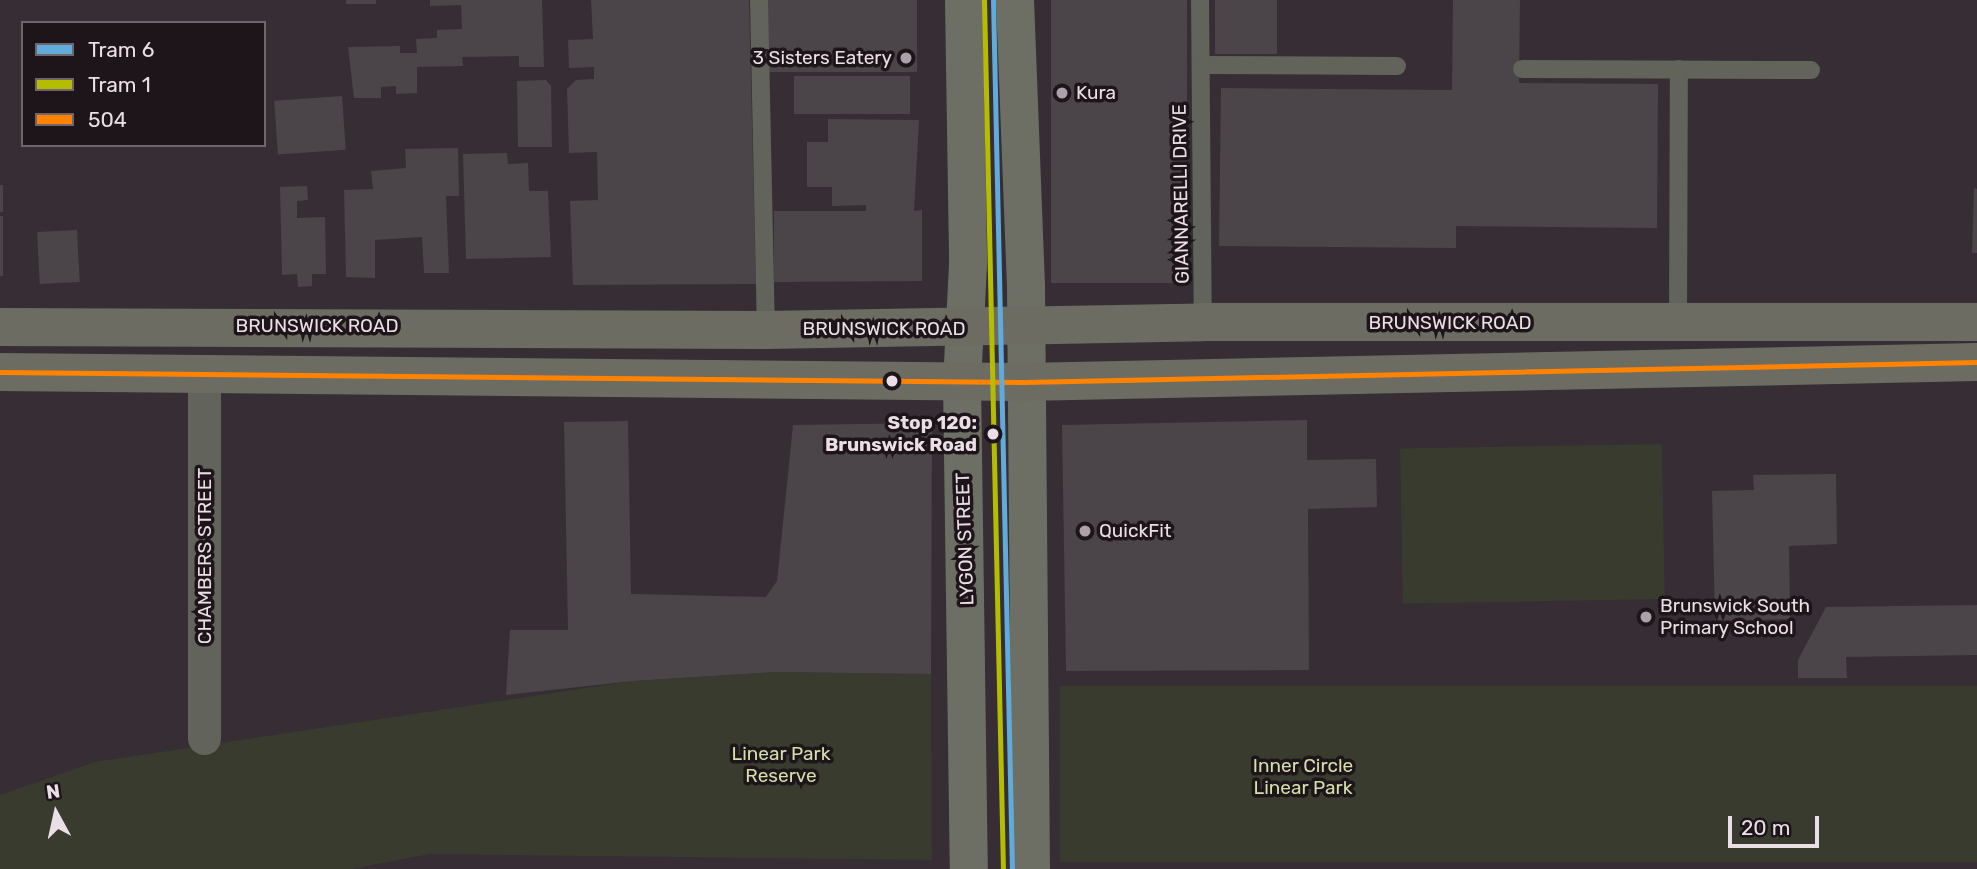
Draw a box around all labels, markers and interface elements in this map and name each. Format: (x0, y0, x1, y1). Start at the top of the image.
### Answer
legend (21, 21, 266, 147)
text: Tram 6 (88, 37, 154, 62)
place label: 3 Sisters Eatery (753, 47, 892, 69)
marker: 3 Sisters Eatery (898, 50, 914, 66)
text: Tram 1 (88, 72, 151, 97)
place label: Kura (1076, 82, 1116, 104)
marker: Kura (1054, 85, 1070, 101)
street label: GIANNARELLI DRIVE (1168, 104, 1194, 284)
text: 504 (88, 107, 127, 132)
street label: BRUNSWICK ROAD (1368, 312, 1532, 334)
street label: BRUNSWICK ROAD (235, 315, 399, 337)
street label: BRUNSWICK ROAD (802, 318, 966, 340)
unlabelled marker (885, 374, 899, 388)
place label: Stop 120: Brunswick Road (825, 412, 977, 456)
marker: Stop 120: Brunswick Road (983, 424, 1003, 444)
street label: CHAMBERS STREET (194, 468, 216, 644)
street label: LYGON STREET (951, 472, 979, 606)
place label: QuickFit (1099, 520, 1171, 542)
marker: QuickFit (1077, 523, 1093, 539)
place label: Brunswick South Primary School (1660, 595, 1810, 639)
marker: Brunswick South Primary School (1638, 609, 1654, 625)
park label: Linear Park Reserve (731, 743, 831, 787)
park label: Inner Circle Linear Park (1253, 755, 1353, 799)
north arrow (21, 778, 91, 848)
text: N (45, 779, 61, 804)
scale bar (1732, 802, 1823, 846)
text: 20 m (1741, 815, 1790, 840)

